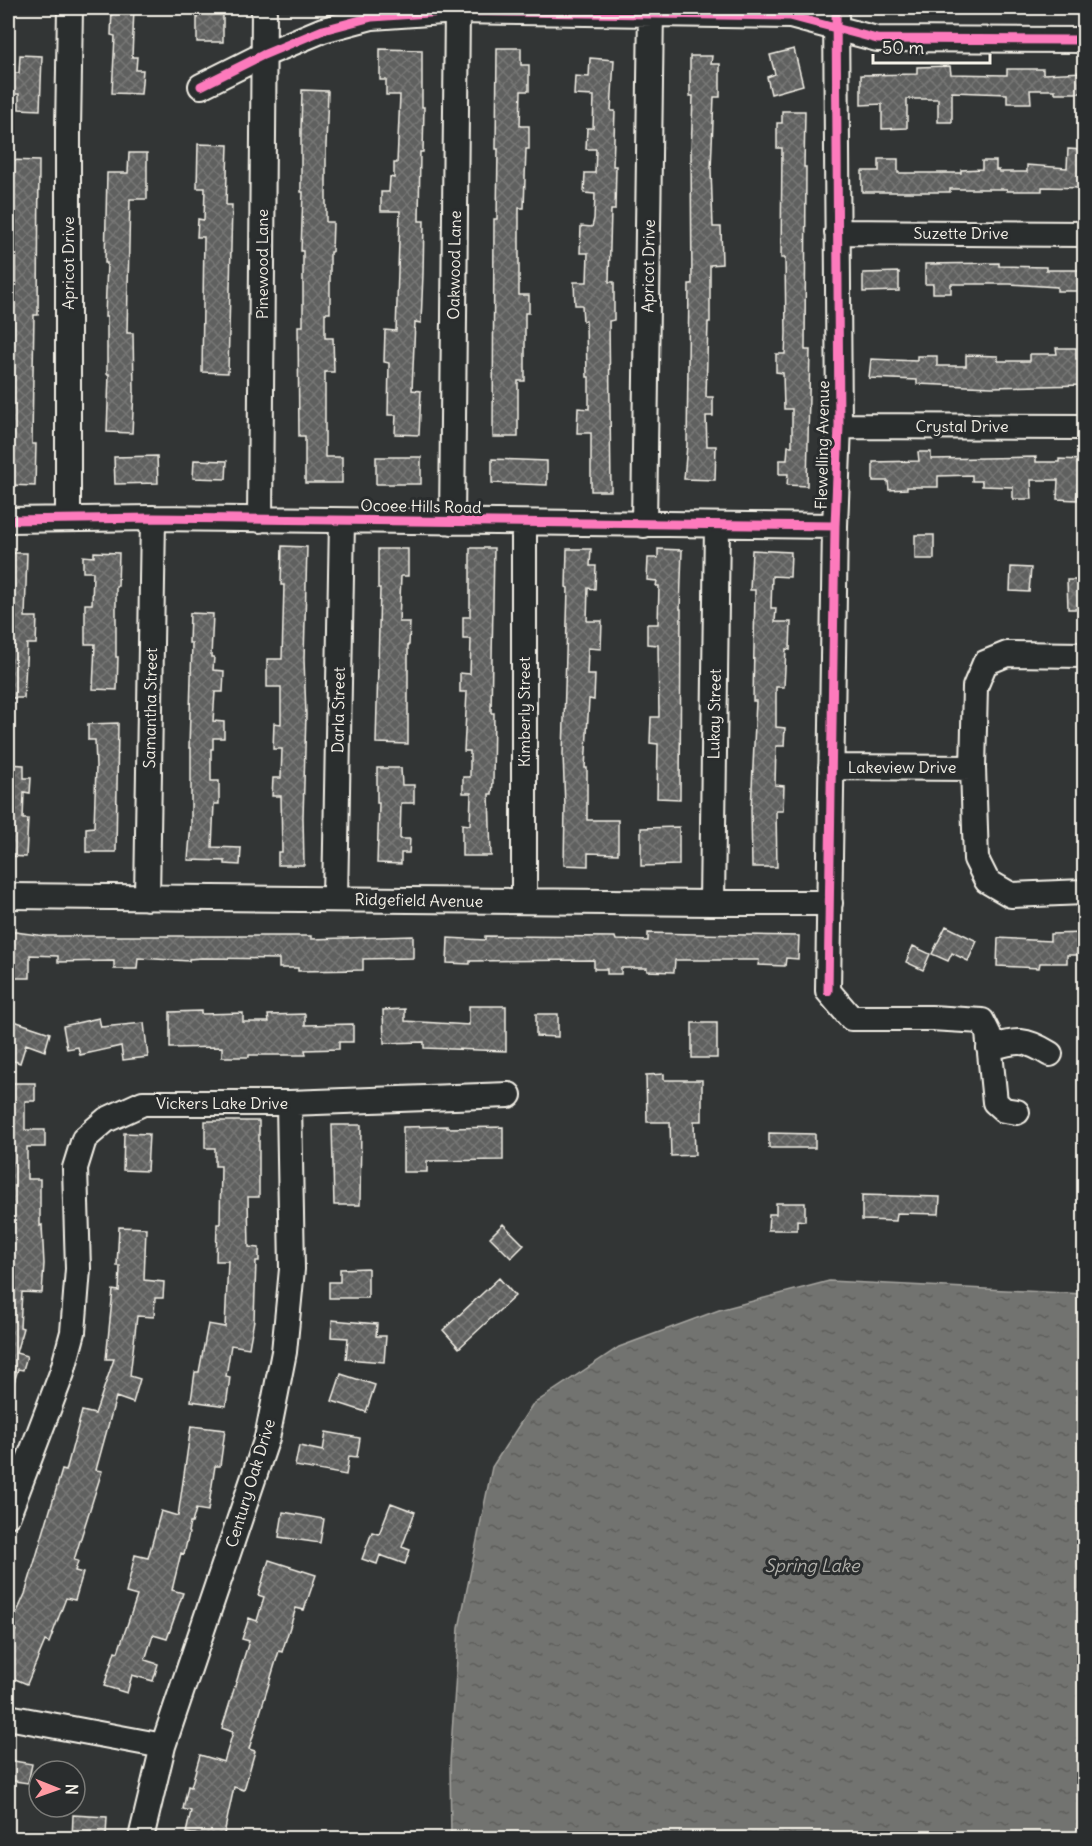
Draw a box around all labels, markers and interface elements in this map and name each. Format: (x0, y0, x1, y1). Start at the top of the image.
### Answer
scale bar (873, 27, 990, 65)
text: 50 m (882, 36, 924, 59)
street label: Pinewood Lane (252, 209, 272, 319)
street label: Oakwood Lane (443, 210, 465, 320)
street label: Apricot Drive (58, 216, 78, 310)
street label: Apricot Drive (637, 219, 659, 313)
street label: Suzette Drive (913, 223, 1009, 243)
street label: Flewelling Avenue (811, 380, 833, 510)
street label: Crystal Drive (915, 416, 1009, 436)
street label: Ocoee Hills Road (360, 495, 482, 517)
street label: Samantha Street (139, 647, 161, 768)
street label: Kimberly Street (514, 656, 534, 767)
street label: Darla Street (327, 666, 349, 753)
street label: Lukay Street (703, 668, 725, 759)
street label: Lakeview Drive (848, 757, 956, 777)
street label: Ridgefield Avenue (355, 889, 483, 911)
street label: Vickers Lake Drive (156, 1093, 288, 1113)
street label: Century Oak Drive (221, 1416, 279, 1550)
water label: Spring Lake (764, 1554, 861, 1577)
north arrow (27, 1759, 87, 1819)
text: N (62, 1784, 82, 1795)

